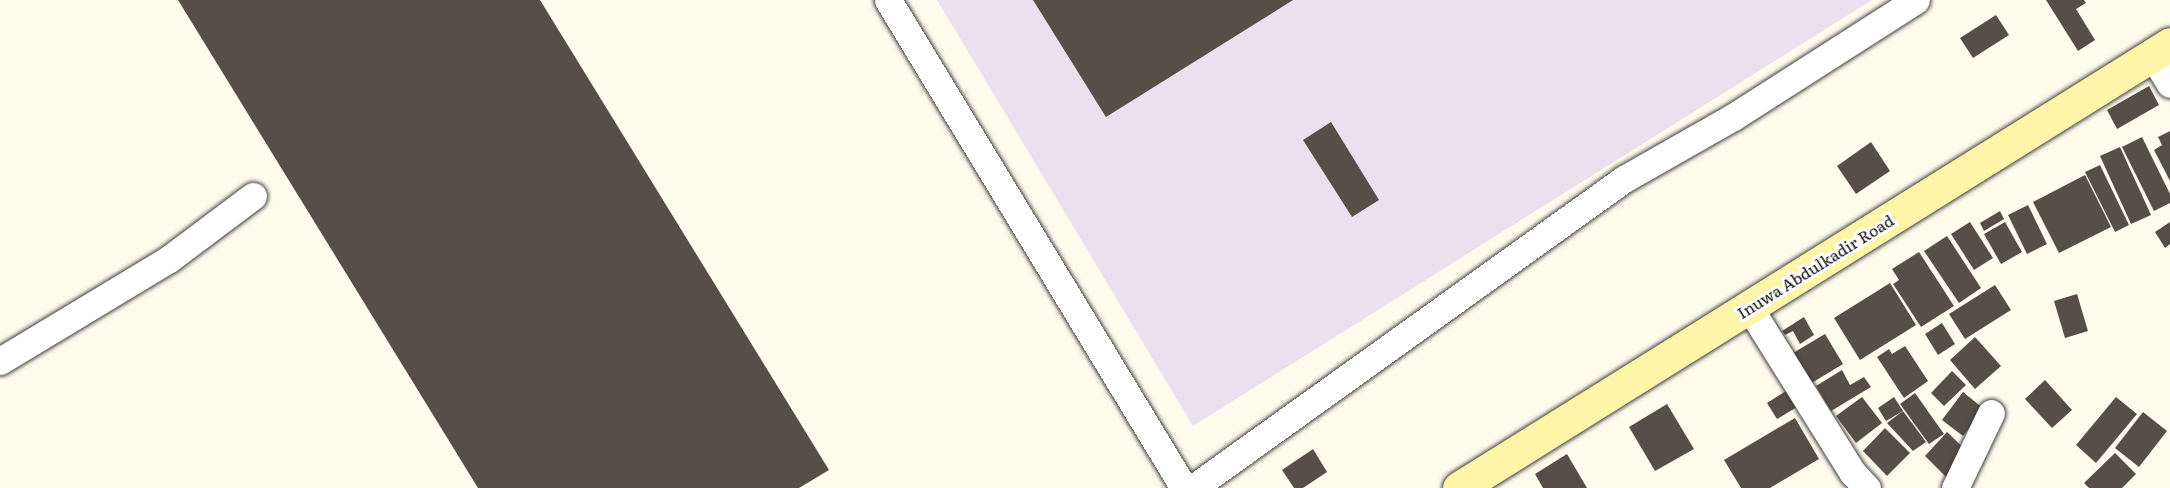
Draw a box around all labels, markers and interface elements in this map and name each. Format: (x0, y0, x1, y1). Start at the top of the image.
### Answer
street label: Inuwa Abdulkadir Road (1733, 210, 1897, 322)

